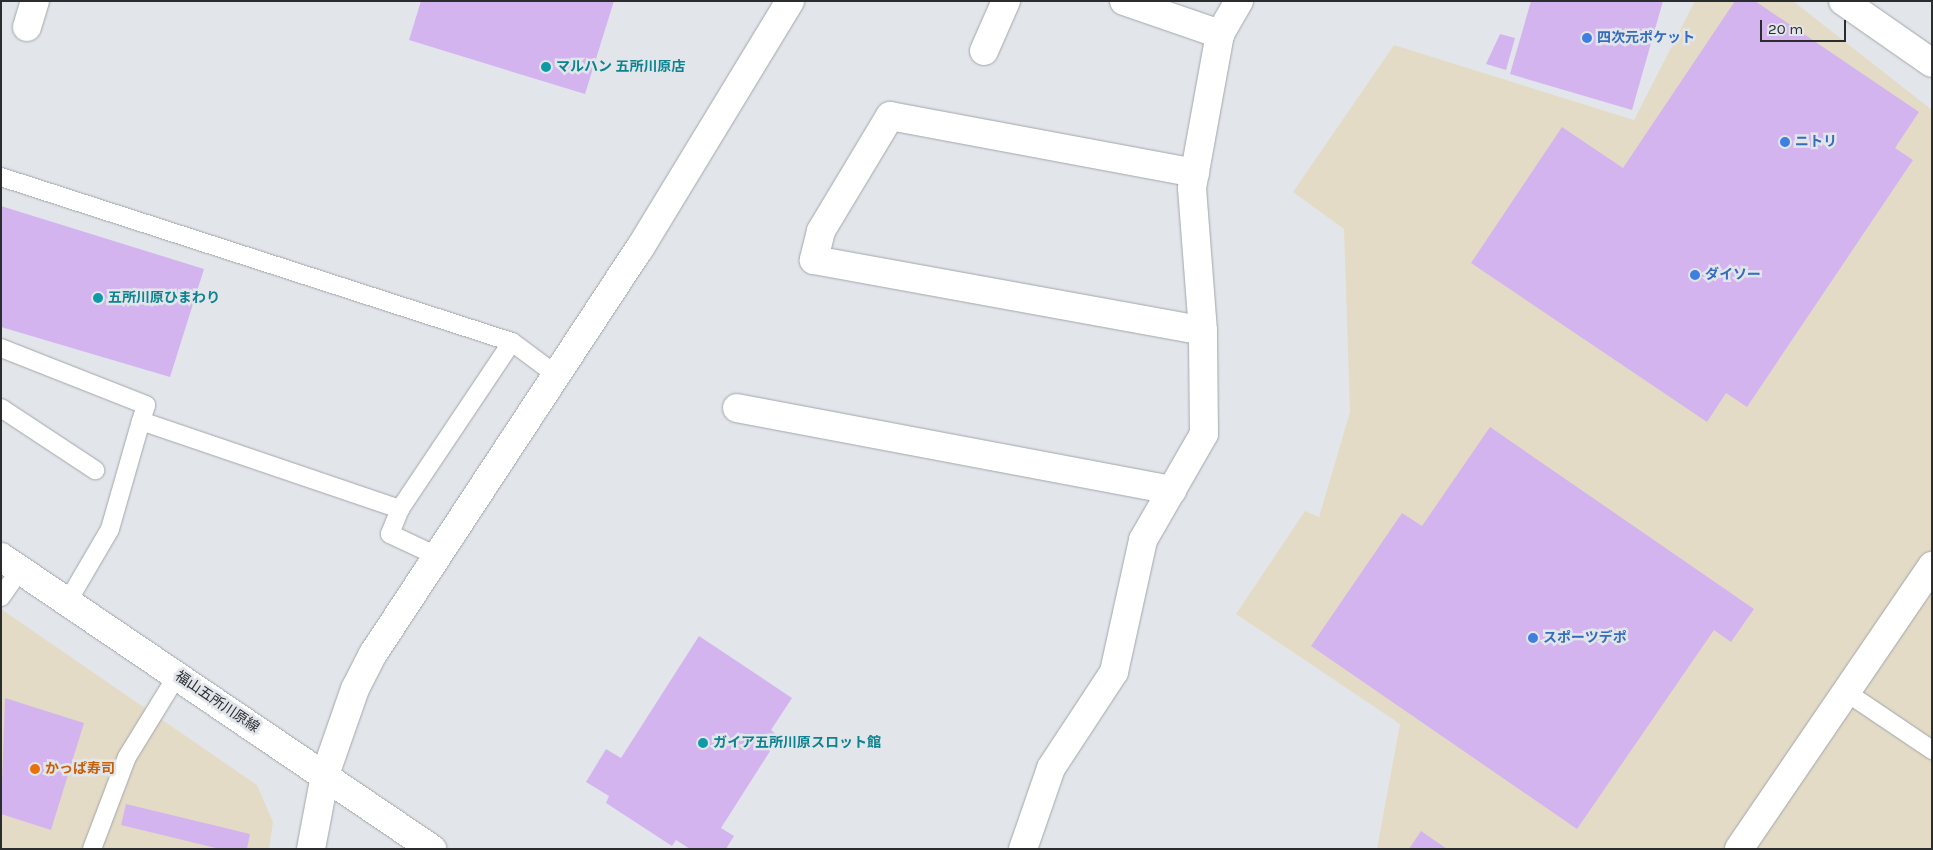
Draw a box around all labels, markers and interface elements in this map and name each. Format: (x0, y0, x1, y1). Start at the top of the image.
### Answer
scale bar (1763, 10, 1849, 42)
text: 20 m (1768, 20, 1803, 38)
place label: 四次元ポケット (1597, 30, 1695, 46)
marker: 四次元ポケット (1581, 32, 1593, 44)
place label: マルハン 五所川原店 (556, 59, 686, 75)
marker: マルハン 五所川原店 (540, 61, 552, 73)
place label: ニトリ (1795, 134, 1837, 150)
marker: ニトリ (1779, 136, 1791, 148)
place label: ダイソー (1705, 267, 1761, 283)
marker: ダイソー (1689, 269, 1701, 281)
place label: 五所川原ひまわり (108, 290, 220, 306)
marker: 五所川原ひまわり (92, 292, 104, 304)
place label: スポーツデポ (1543, 630, 1627, 646)
marker: スポーツデポ (1527, 632, 1539, 644)
street label: 福山五所川原線 (172, 668, 262, 736)
place label: ガイア五所川原スロット館 (713, 735, 881, 751)
marker: ガイア五所川原スロット館 (697, 737, 709, 749)
place label: かっぱ寿司 (45, 761, 115, 777)
marker: かっぱ寿司 (29, 763, 41, 775)

